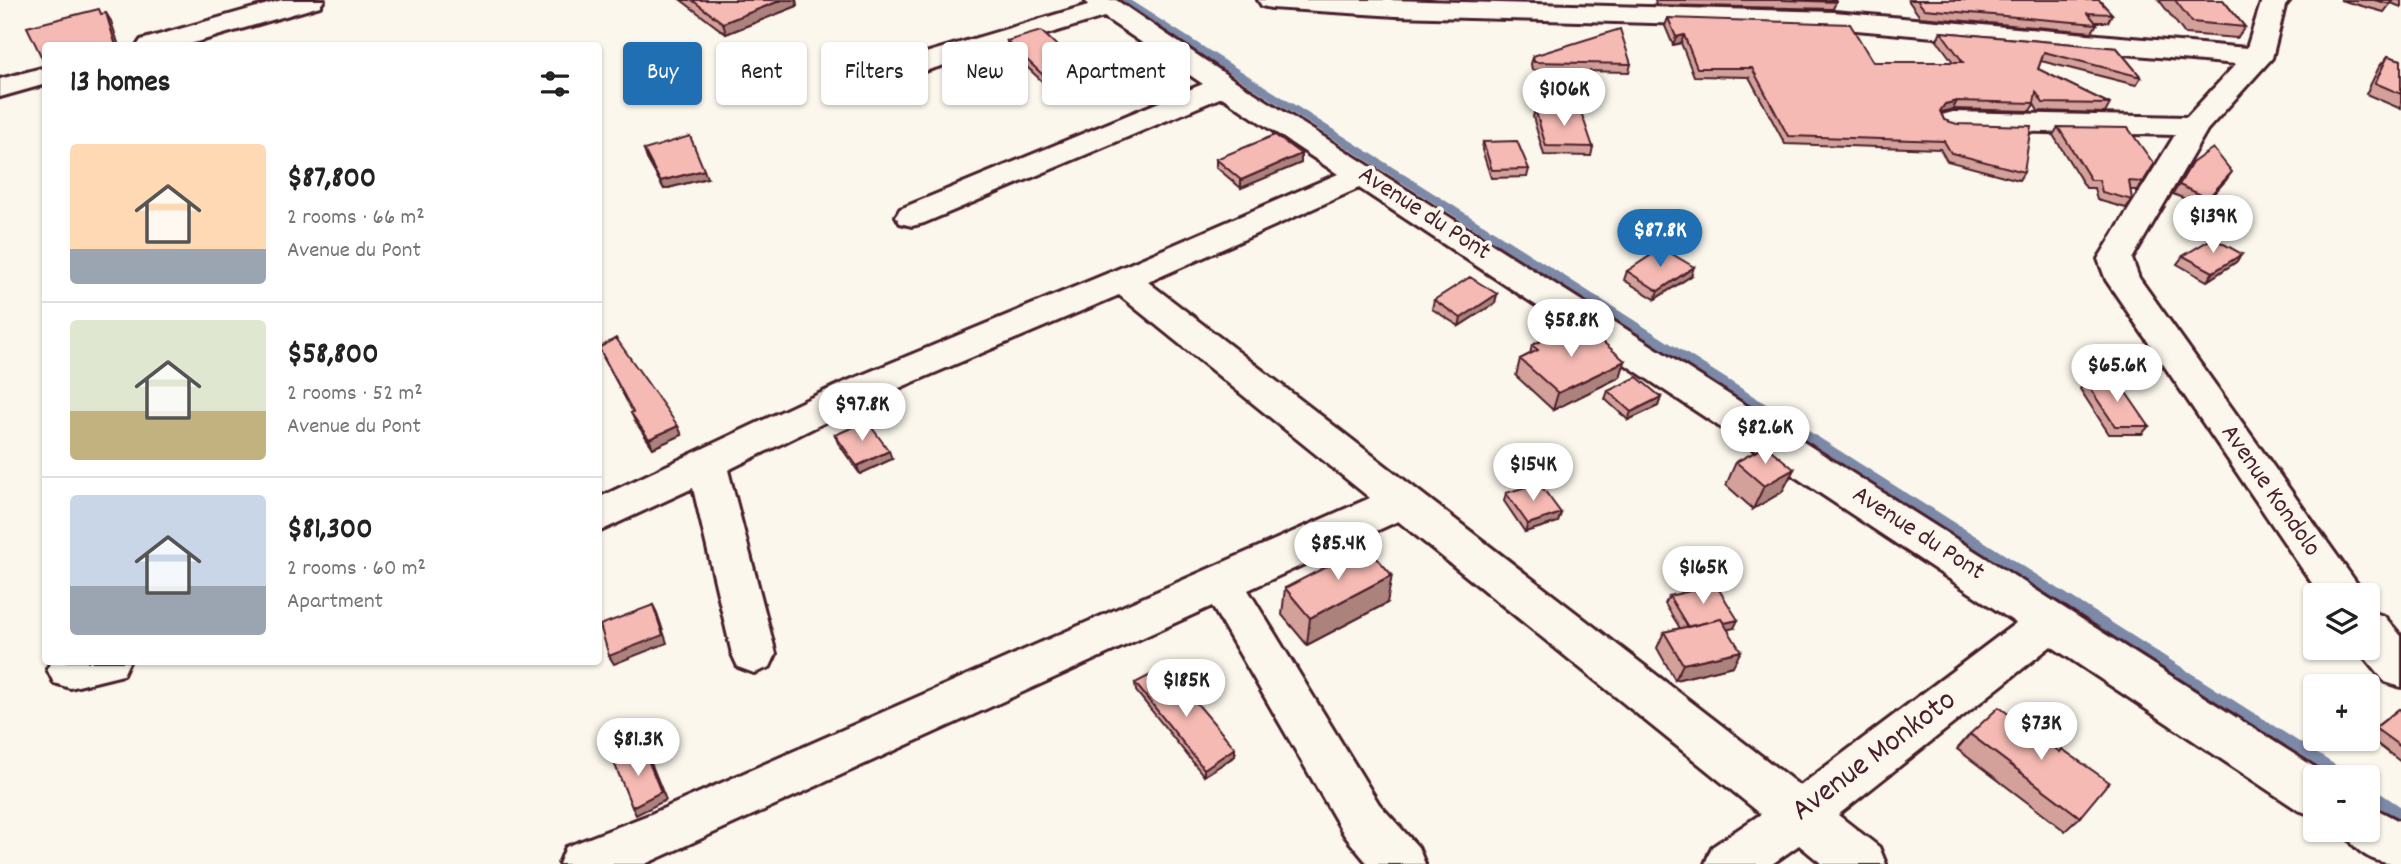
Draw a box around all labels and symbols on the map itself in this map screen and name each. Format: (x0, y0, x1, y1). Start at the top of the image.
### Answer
pin: $106K (1515, 68, 1613, 128)
street label: Avenue du Pont (1350, 157, 1498, 271)
pin: $139K (2164, 196, 2262, 255)
pin: $87.8K (1603, 210, 1717, 269)
pin: $58.8K (1514, 300, 1628, 359)
pin: $65.6K (2060, 344, 2174, 404)
pin: $97.8K (805, 384, 919, 443)
pin: $82.6K (1708, 406, 1822, 466)
street label: Avenue Kondolo (2211, 417, 2329, 565)
pin: $154K (1484, 444, 1582, 503)
street label: Avenue du Pont (1844, 477, 1992, 591)
pin: $85.4K (1281, 522, 1395, 582)
pin: $165K (1654, 546, 1752, 606)
pin: $185K (1137, 660, 1235, 719)
street label: Avenue Monkoto (1783, 680, 1967, 834)
pin: $73K (2000, 702, 2082, 762)
pin: $81.3K (581, 718, 695, 778)

